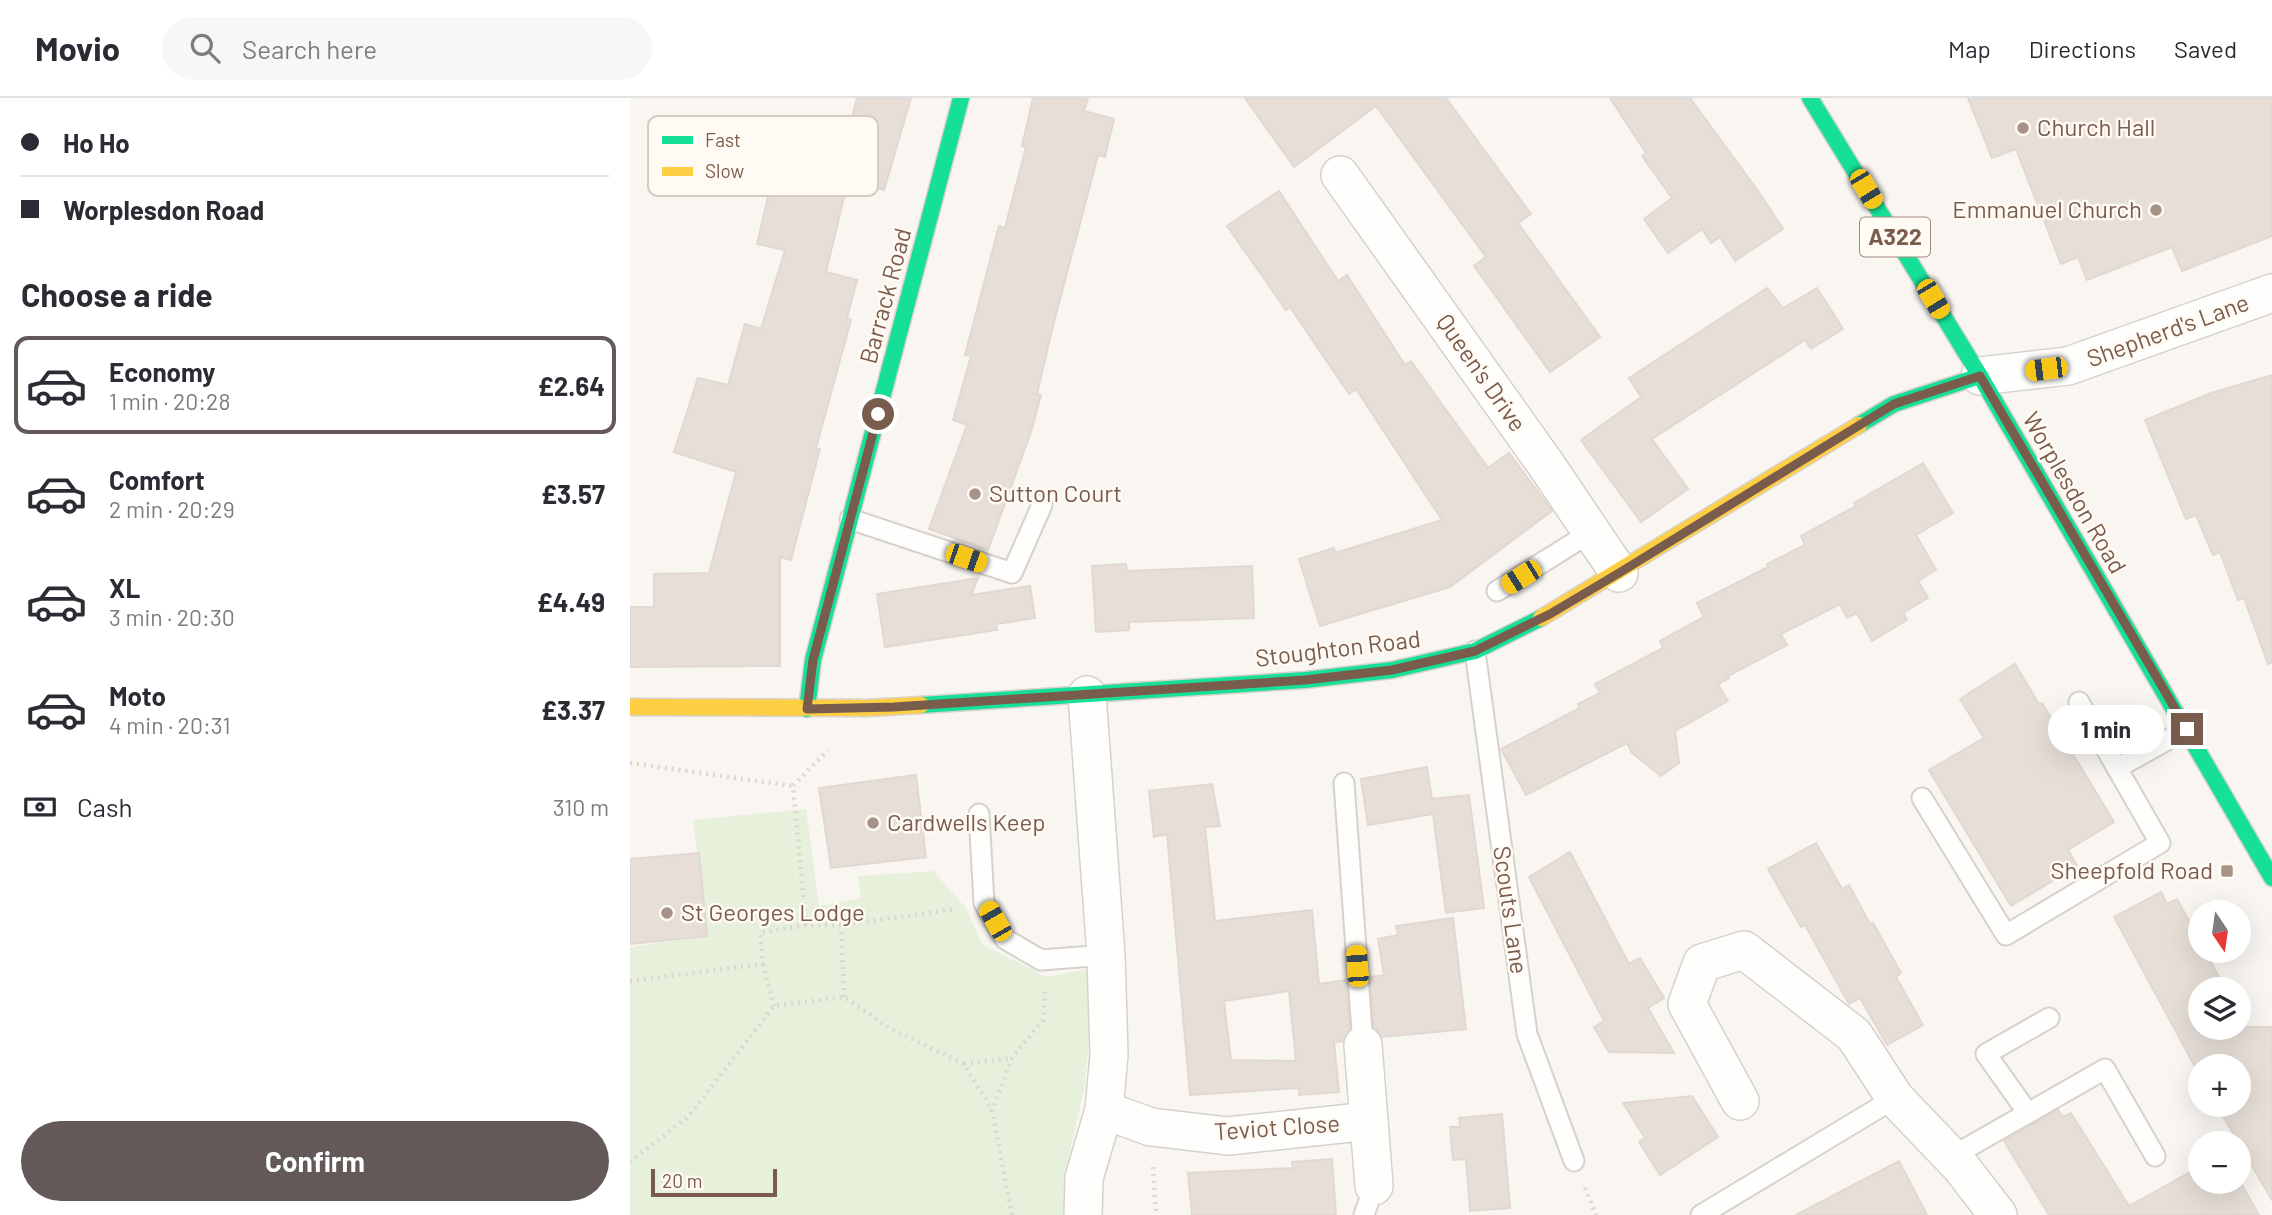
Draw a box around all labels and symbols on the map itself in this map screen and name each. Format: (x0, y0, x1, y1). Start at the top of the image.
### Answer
place label: Church Hall (2037, 112, 2155, 141)
legend (648, 116, 878, 196)
marker: Church Hall (2015, 120, 2031, 136)
text: Fast (705, 128, 741, 151)
text: Slow (705, 159, 744, 182)
car (1847, 166, 1886, 212)
place label: Emmanuel Church (1952, 194, 2142, 223)
marker: Emmanuel Church (2148, 202, 2164, 218)
road number: A322 (1860, 218, 1930, 256)
street label: Barrack Road (853, 225, 917, 367)
car (1914, 276, 1953, 322)
street label: Shepherd's Lane (2082, 287, 2253, 372)
street label: Queen's Drive (1431, 308, 1533, 437)
car (2024, 356, 2069, 382)
route start (862, 398, 894, 430)
street label: Worplesdon Road (2017, 406, 2133, 578)
place label: Sutton Court (989, 478, 1122, 507)
marker: Sutton Court (967, 486, 983, 502)
car (943, 541, 990, 575)
car (1498, 557, 1545, 597)
street label: Stoughton Road (1253, 623, 1422, 672)
callout: 1 min (2047, 704, 2162, 754)
route end (2171, 713, 2203, 745)
place label: Cardwells Keep (887, 807, 1046, 836)
marker: Cardwells Keep (865, 815, 881, 831)
street label: Scouts Lane (1488, 844, 1535, 976)
place label: Sheepfold Road (2050, 855, 2213, 884)
marker: Sheepfold Road (2219, 863, 2235, 879)
place label: St Georges Lodge (681, 897, 865, 926)
car (976, 898, 1015, 944)
north arrow (2188, 900, 2250, 962)
marker: St Georges Lodge (659, 905, 675, 921)
car (1346, 944, 1369, 988)
street label: Teviot Close (1213, 1108, 1341, 1145)
scale bar (651, 1166, 777, 1198)

